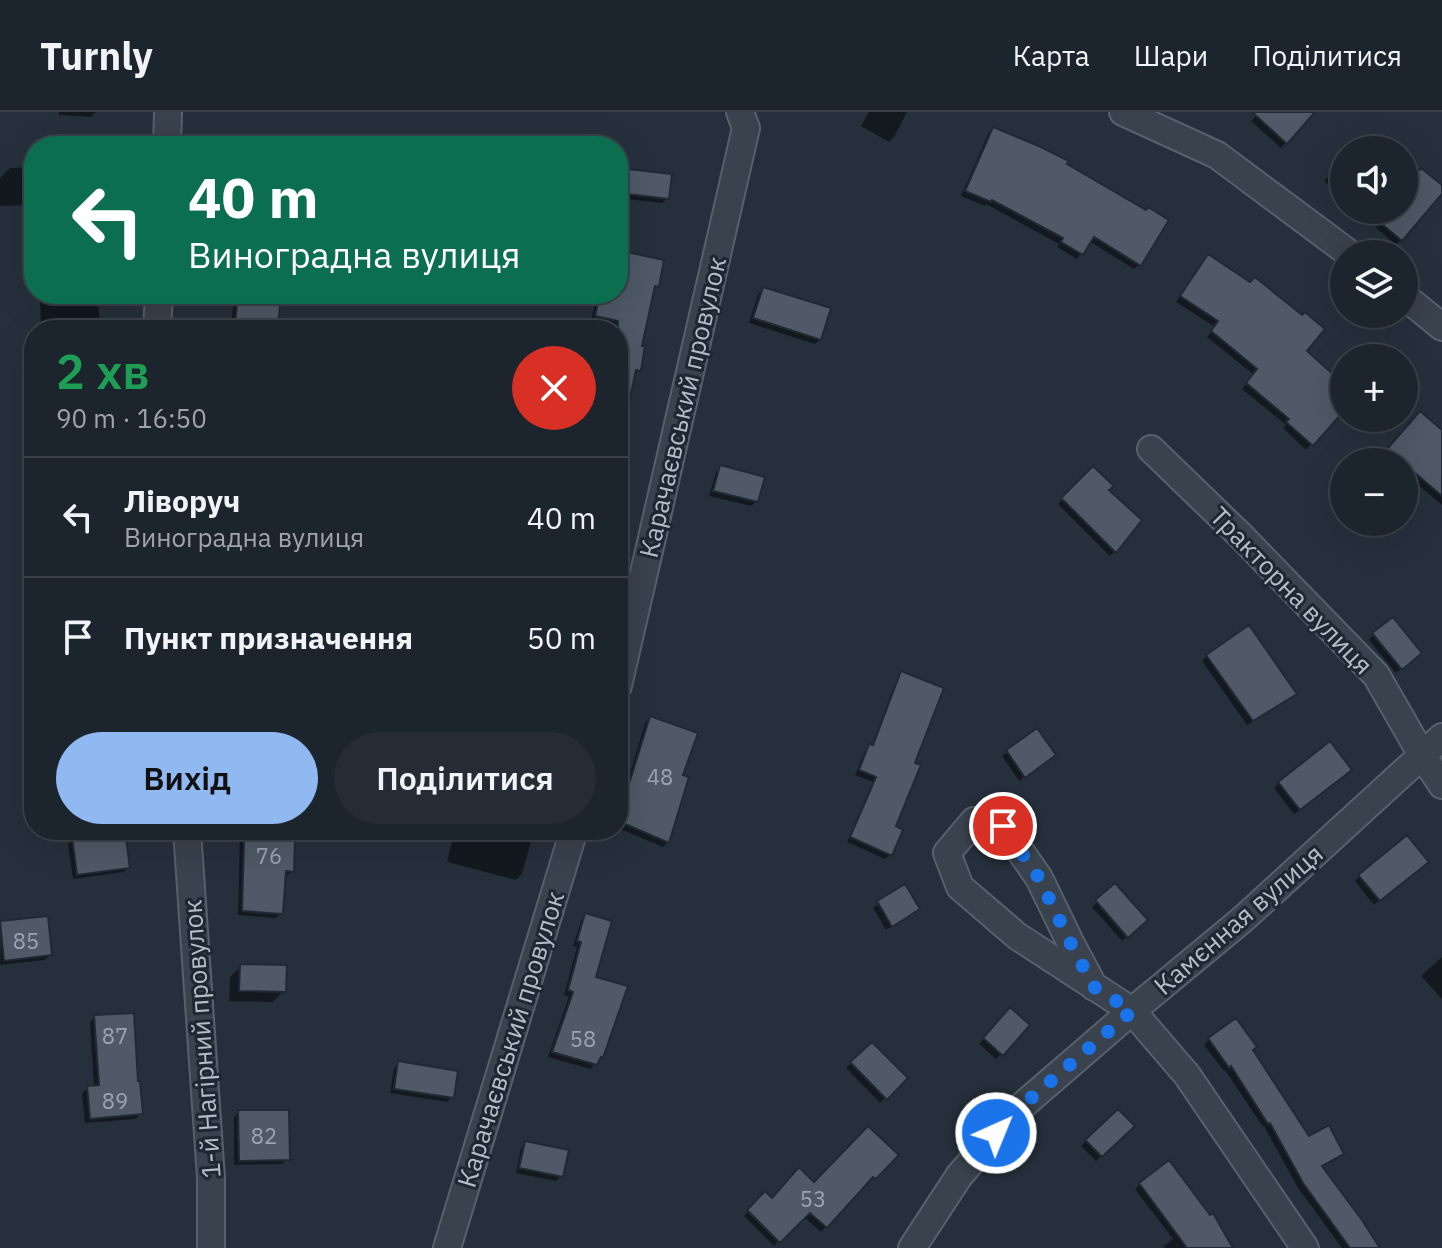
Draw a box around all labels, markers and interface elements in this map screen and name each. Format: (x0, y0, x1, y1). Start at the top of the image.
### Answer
text: Turnly (40, 31, 153, 80)
text: Карта (1013, 37, 1090, 74)
text: Шари (1134, 37, 1208, 74)
text: Поділитися (1252, 37, 1402, 74)
map controls (1330, 136, 1418, 536)
button: sound (1330, 136, 1418, 224)
text: 40 m (188, 161, 318, 233)
icon: left (56, 168, 160, 272)
text: Виноградна вулиця (188, 231, 521, 278)
button: layers (1330, 240, 1418, 328)
street label: Карачаєвський провулок (631, 253, 733, 561)
text: 2 хв (56, 340, 150, 402)
button: + (1330, 344, 1418, 432)
button: close (512, 346, 596, 430)
text: 90 m · 16:50 (56, 401, 207, 435)
button: − (1330, 448, 1418, 536)
text: Ліворуч (124, 481, 240, 520)
icon: left (56, 495, 100, 539)
text: 40 m (527, 498, 596, 537)
street label: Тракторна вулиця (1203, 499, 1381, 681)
text: Виноградна вулиця (124, 520, 364, 554)
icon: arrive (56, 615, 100, 659)
text: Пункт призначення (124, 618, 413, 657)
text: 50 m (527, 618, 596, 657)
button: Вихід (56, 732, 318, 824)
button: Поділитися (334, 732, 596, 824)
house number: 48 (647, 762, 673, 791)
pin (969, 792, 1037, 860)
icon: arrive (981, 804, 1025, 848)
street label: Камєнная вулиця (1146, 836, 1330, 1002)
house number: 76 (256, 841, 282, 870)
street label: Карачаєвський провулок (449, 887, 571, 1191)
street label: 1-й Нагірний провулок (174, 898, 228, 1180)
house number: 85 (13, 926, 39, 955)
house number: 87 (102, 1021, 128, 1050)
house number: 58 (570, 1024, 596, 1053)
house number: 89 (102, 1086, 128, 1115)
position arrow (954, 1091, 1038, 1175)
house number: 82 (251, 1121, 277, 1150)
house number: 53 (800, 1184, 826, 1213)

